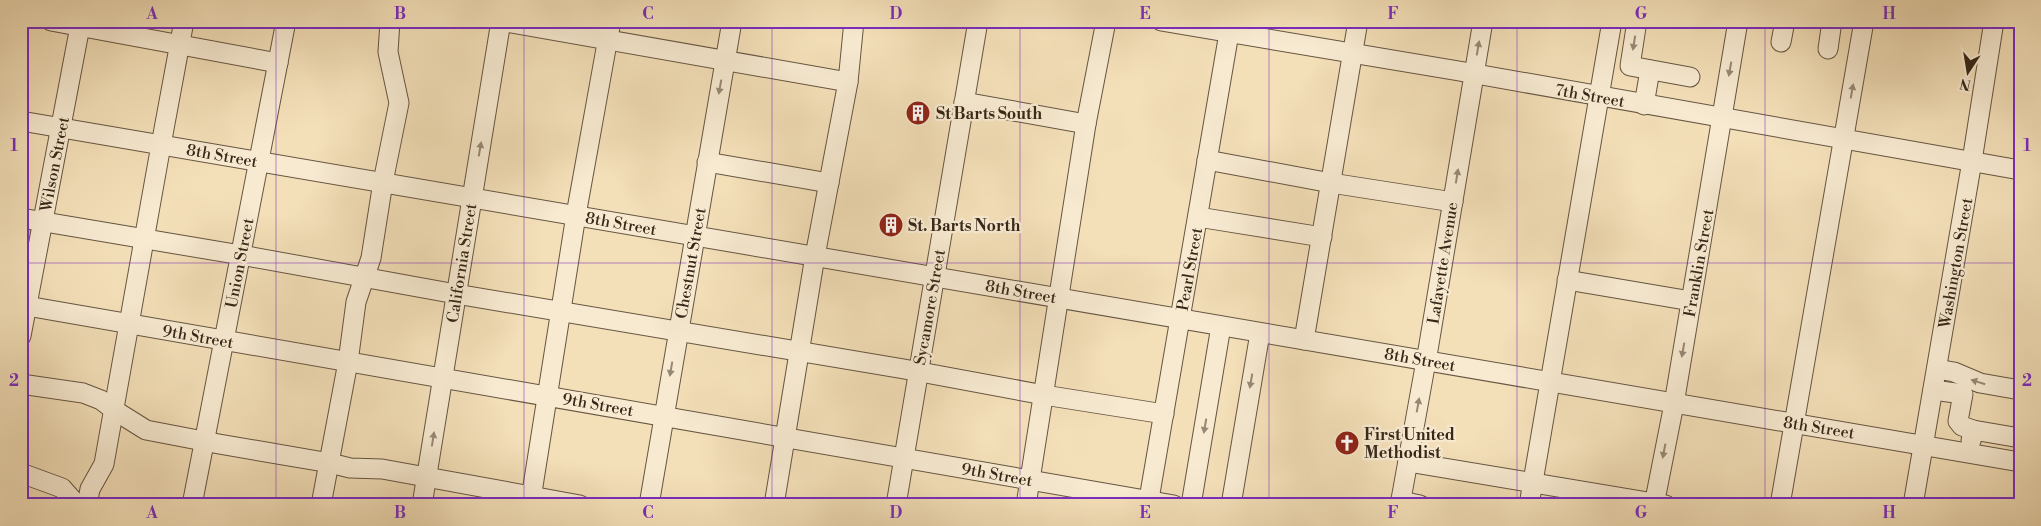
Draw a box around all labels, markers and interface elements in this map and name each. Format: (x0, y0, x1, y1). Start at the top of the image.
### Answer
text: A (145, 4, 158, 24)
text: B (394, 4, 406, 24)
text: C (642, 4, 654, 24)
text: D (890, 4, 903, 24)
text: E (1139, 4, 1151, 24)
text: F (1387, 4, 1399, 24)
text: G (1635, 4, 1648, 24)
text: H (1882, 4, 1896, 24)
one-way arrow (1629, 36, 1637, 52)
one-way arrow (1475, 39, 1483, 55)
north arrow (1944, 48, 1994, 98)
one-way arrow (1726, 62, 1734, 78)
text: N (1958, 74, 1973, 94)
one-way arrow (716, 79, 724, 95)
street label: 7th Street (1554, 80, 1626, 112)
one-way arrow (1849, 83, 1857, 99)
building icon: St Barts South (905, 100, 931, 126)
place label: St Barts South (936, 104, 1042, 124)
street label: Wilson Street (36, 115, 74, 214)
text: 1 (10, 136, 18, 156)
text: 1 (2023, 136, 2031, 156)
street label: 8th Street (185, 140, 259, 172)
one-way arrow (476, 141, 484, 157)
one-way arrow (1453, 168, 1461, 184)
street label: Washington Street (1935, 196, 1977, 331)
street label: Lafayette Avenue (1423, 201, 1463, 326)
street label: California Street (443, 202, 481, 324)
street label: Chestnut Street (671, 206, 711, 320)
street label: Franklin Street (1680, 207, 1718, 319)
street label: 8th Street (584, 208, 658, 240)
building icon: St. Barts North (878, 212, 904, 238)
street label: Union Street (221, 216, 259, 310)
place label: St. Barts North (908, 216, 1020, 236)
street label: Pearl Street (1173, 226, 1207, 312)
street label: Sycamore Street (910, 247, 950, 367)
street label: 8th Street (984, 276, 1058, 308)
street label: 9th Street (161, 321, 235, 353)
one-way arrow (1678, 343, 1686, 359)
street label: 8th Street (1383, 344, 1457, 376)
one-way arrow (667, 362, 675, 378)
text: 2 (9, 371, 19, 391)
text: 2 (2022, 371, 2032, 391)
one-way arrow (1247, 373, 1255, 389)
one-way arrow (1970, 377, 1985, 385)
street label: 9th Street (561, 389, 635, 421)
one-way arrow (1415, 397, 1423, 413)
street label: 8th Street (1782, 412, 1856, 444)
one-way arrow (1201, 419, 1209, 435)
place label: First United Methodist (1364, 425, 1455, 463)
church icon: First United Methodist (1334, 430, 1360, 456)
one-way arrow (429, 431, 437, 447)
one-way arrow (1660, 444, 1668, 460)
street label: 9th Street (960, 459, 1034, 491)
text: A (145, 503, 158, 523)
text: B (394, 503, 406, 523)
text: C (642, 503, 654, 523)
text: D (890, 503, 903, 523)
text: E (1139, 503, 1151, 523)
text: F (1387, 503, 1399, 523)
text: G (1635, 503, 1648, 523)
text: H (1882, 503, 1896, 523)

